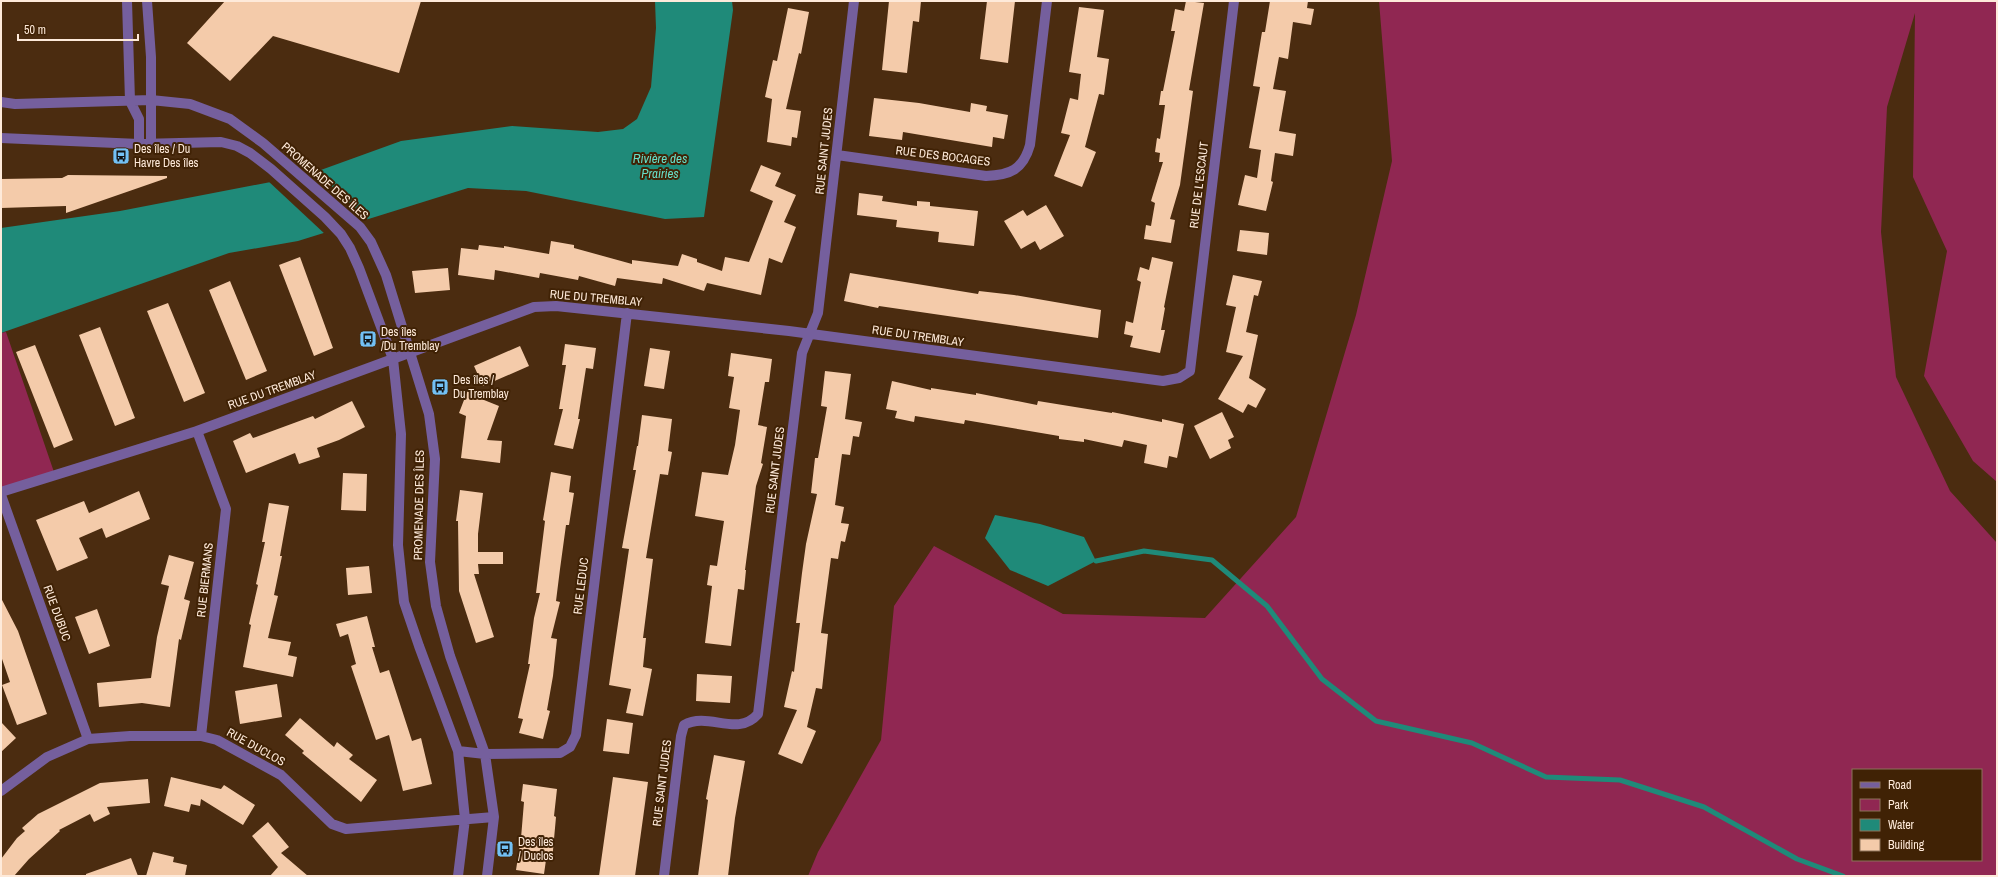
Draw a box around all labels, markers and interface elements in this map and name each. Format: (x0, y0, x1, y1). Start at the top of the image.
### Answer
scale bar (18, 16, 138, 42)
text: 50 m (24, 22, 46, 38)
street label: RUE SAINT JUDES (811, 106, 837, 195)
street label: PROMENADE DES ÎLES (278, 139, 372, 224)
place label: Des îles / Du Havre Des îles (134, 141, 199, 171)
street label: RUE DE L'ESCAUT (1186, 141, 1212, 229)
street label: RUE DES BOCAGES (895, 142, 992, 170)
bus stop icon: Des îles / Du Havre Des îles (111, 146, 131, 166)
water label: Rivière des Prairies (633, 150, 687, 182)
street label: RUE DU TREMBLAY (549, 286, 643, 310)
street label: RUE DU TREMBLAY (871, 322, 965, 350)
place label: Des îles /Du Tremblay (381, 324, 440, 354)
bus stop icon: Des îles /Du Tremblay (358, 329, 378, 349)
street label: RUE DU TREMBLAY (226, 366, 319, 413)
place label: Des îles / Du Tremblay (453, 372, 509, 402)
bus stop icon: Des îles / Du Tremblay (430, 377, 450, 397)
street label: RUE SAINT JUDES (762, 425, 788, 514)
street label: PROMENADE DES ÎLES (410, 449, 428, 560)
street label: RUE BIERMANS (193, 541, 217, 618)
street label: RUE LEDUC (570, 557, 592, 615)
street label: RUE DUBUC (39, 583, 75, 643)
street label: RUE DUCLOS (224, 724, 288, 770)
street label: RUE SAINT JUDES (649, 738, 675, 827)
legend (1852, 769, 1982, 861)
text: Road (1888, 777, 1912, 793)
text: Park (1888, 797, 1908, 813)
text: Water (1888, 817, 1915, 833)
place label: Des îles / Duclos (518, 834, 554, 864)
text: Building (1888, 837, 1925, 853)
bus stop icon: Des îles / Duclos (495, 839, 515, 859)

